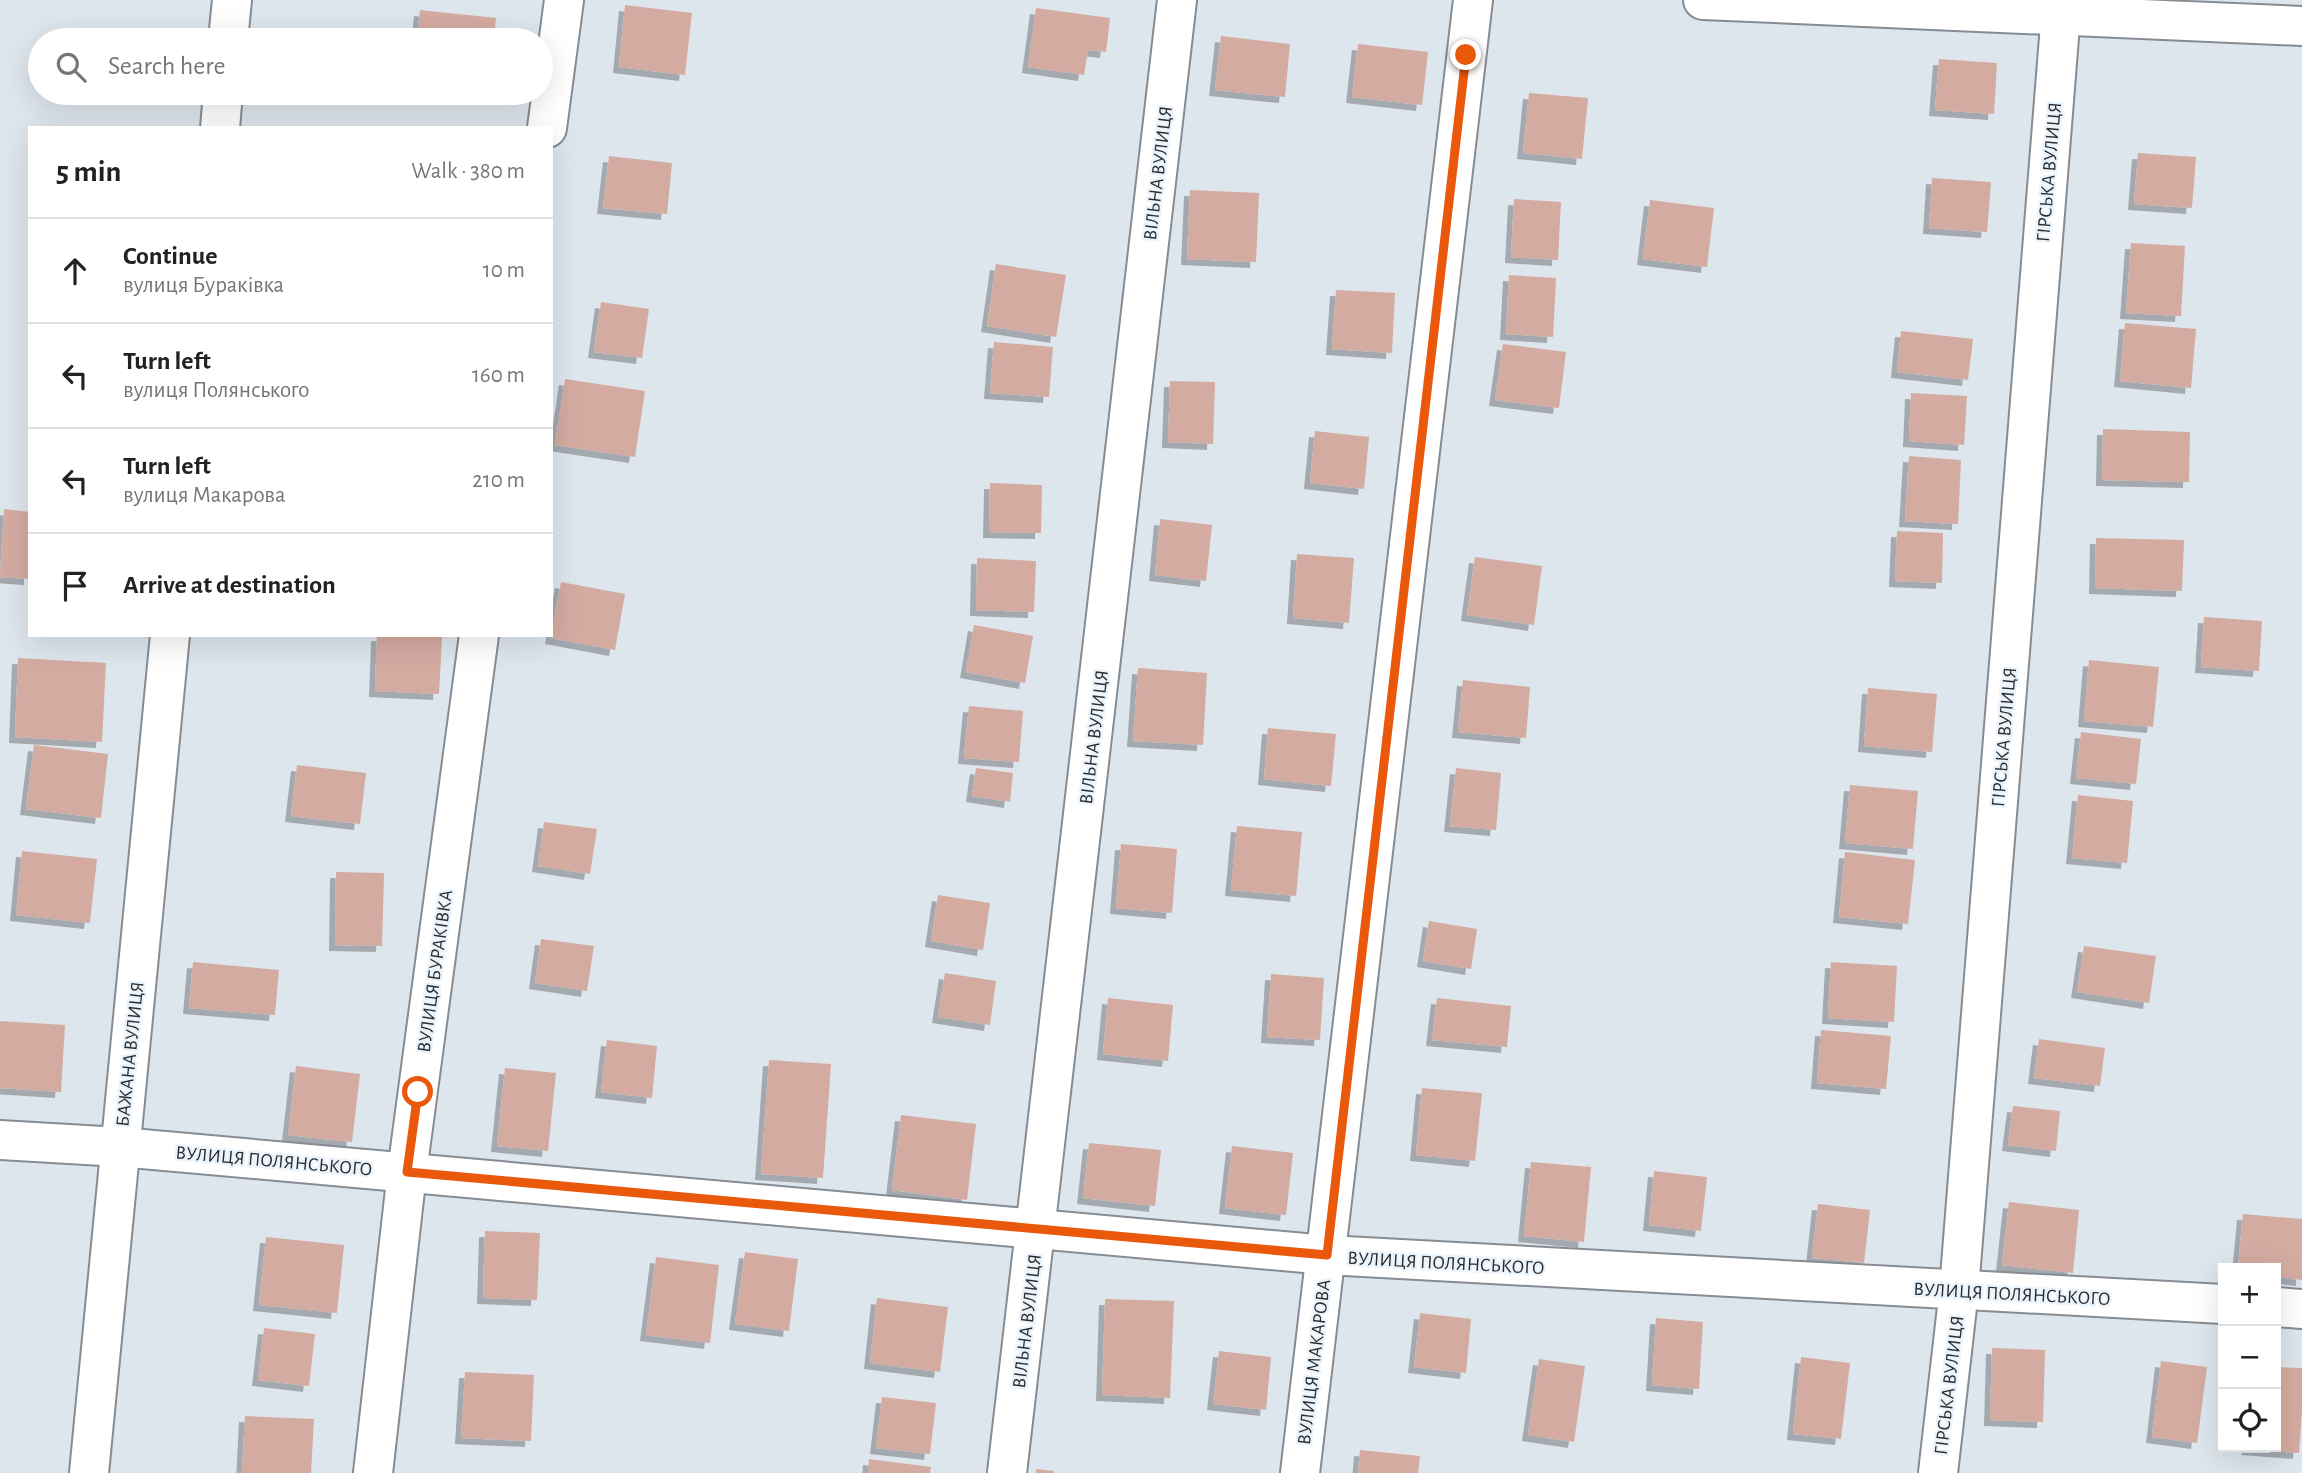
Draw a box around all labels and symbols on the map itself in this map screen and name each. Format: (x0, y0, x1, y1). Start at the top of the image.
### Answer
route end (1450, 39, 1481, 70)
street label: ГІРСЬКА ВУЛИЦЯ (2034, 101, 2065, 243)
street label: ВІЛЬНА ВУЛИЦЯ (1141, 105, 1176, 242)
street label: ГІРСЬКА ВУЛИЦЯ (1989, 666, 2020, 808)
street label: ВІЛЬНА ВУЛИЦЯ (1077, 669, 1112, 806)
street label: ВУЛИЦЯ БУРАКІВКА (415, 889, 456, 1054)
street label: БАЖАНА ВУЛИЦЯ (113, 981, 148, 1128)
route start (402, 1076, 433, 1107)
street label: ВУЛИЦЯ ПОЛЯНСЬКОГО (175, 1143, 373, 1180)
street label: ВУЛИЦЯ ПОЛЯНСЬКОГО (1347, 1249, 1545, 1278)
street label: ВІЛЬНА ВУЛИЦЯ (1010, 1253, 1045, 1390)
street label: ВУЛИЦЯ МАКАРОВА (1295, 1278, 1334, 1446)
street label: ВУЛИЦЯ ПОЛЯНСЬКОГО (1913, 1280, 2111, 1309)
street label: ГІРСЬКА ВУЛИЦЯ (1932, 1314, 1967, 1456)

